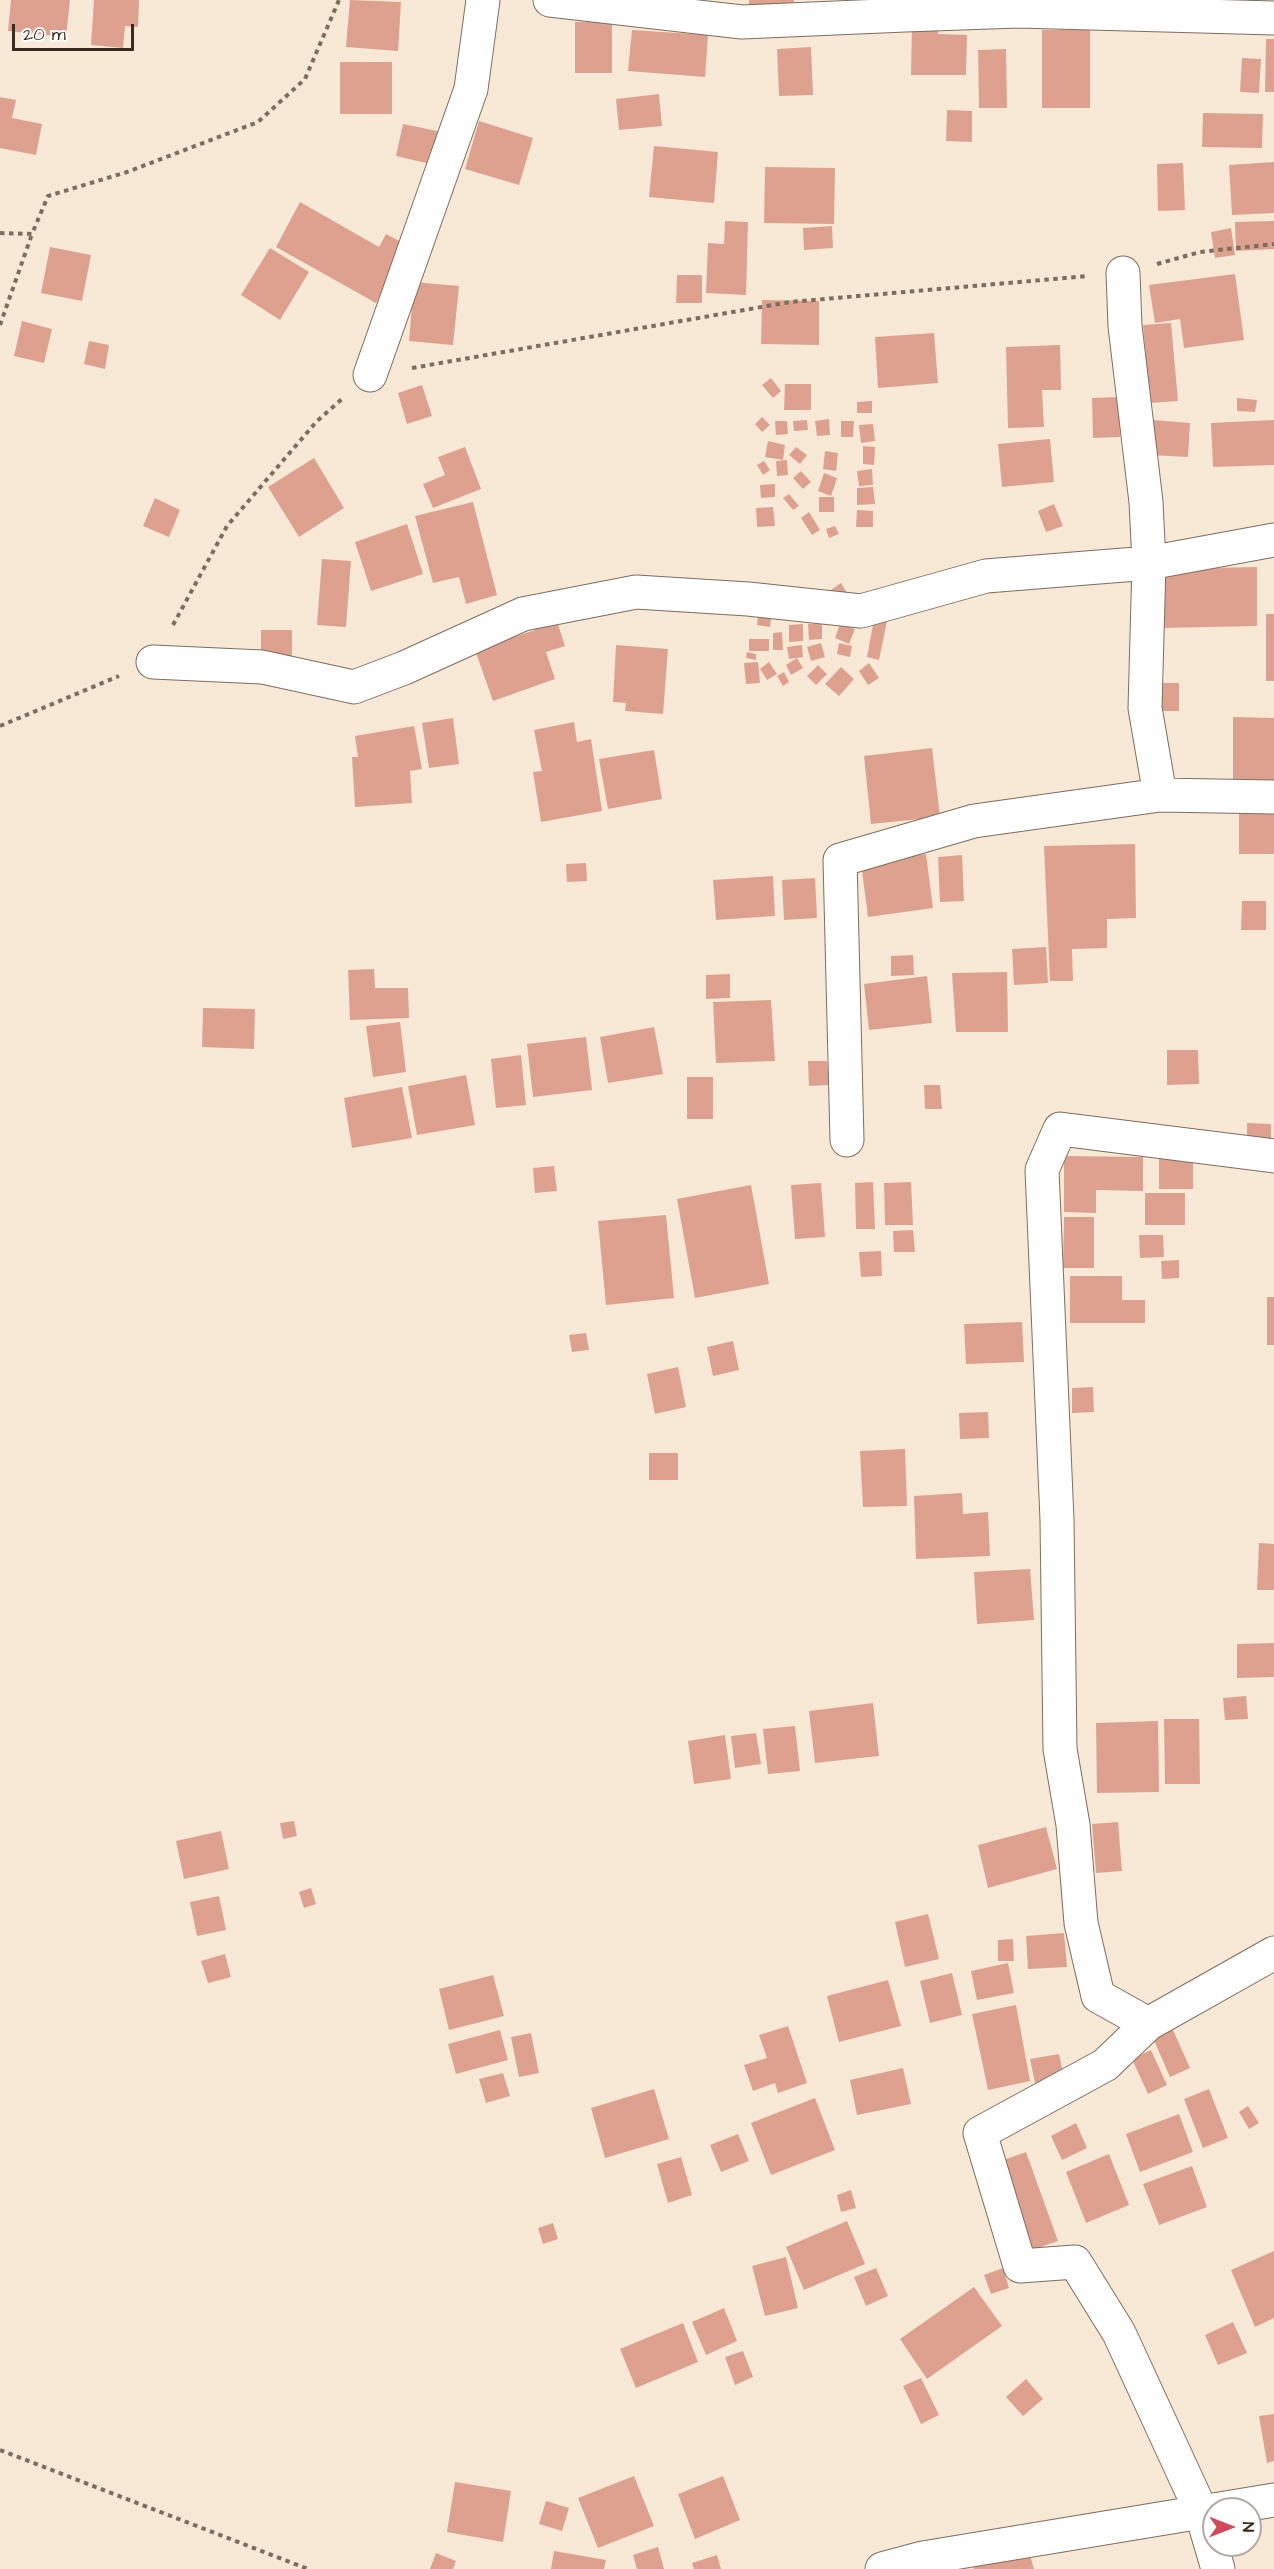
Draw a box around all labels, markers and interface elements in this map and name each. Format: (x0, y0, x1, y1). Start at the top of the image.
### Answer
scale bar (15, 12, 136, 50)
text: 20 m (23, 22, 66, 47)
north arrow (1202, 2497, 1262, 2557)
text: N (1237, 2522, 1259, 2532)

